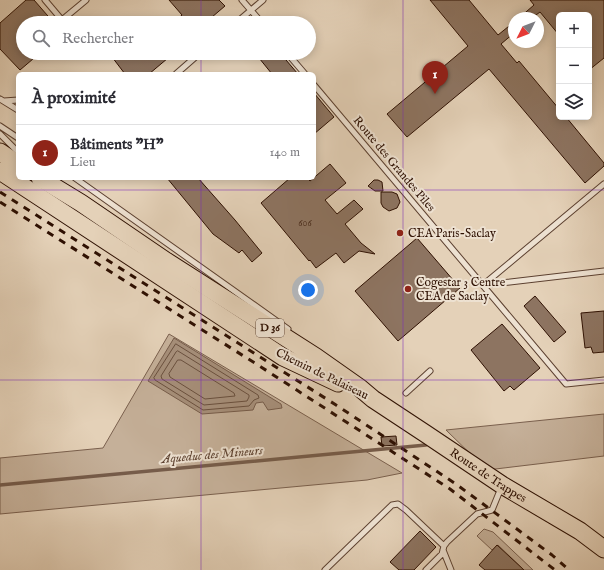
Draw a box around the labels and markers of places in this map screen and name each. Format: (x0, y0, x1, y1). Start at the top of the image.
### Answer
pin: 1 (422, 61, 448, 94)
place label: CEA Paris-Saclay (408, 226, 496, 241)
marker: CEA Paris-Saclay (395, 228, 405, 238)
place label: Cogestar 3 Centre CEA de Saclay (416, 275, 506, 304)
marker: Cogestar 3 Centre CEA de Saclay (403, 284, 413, 294)

